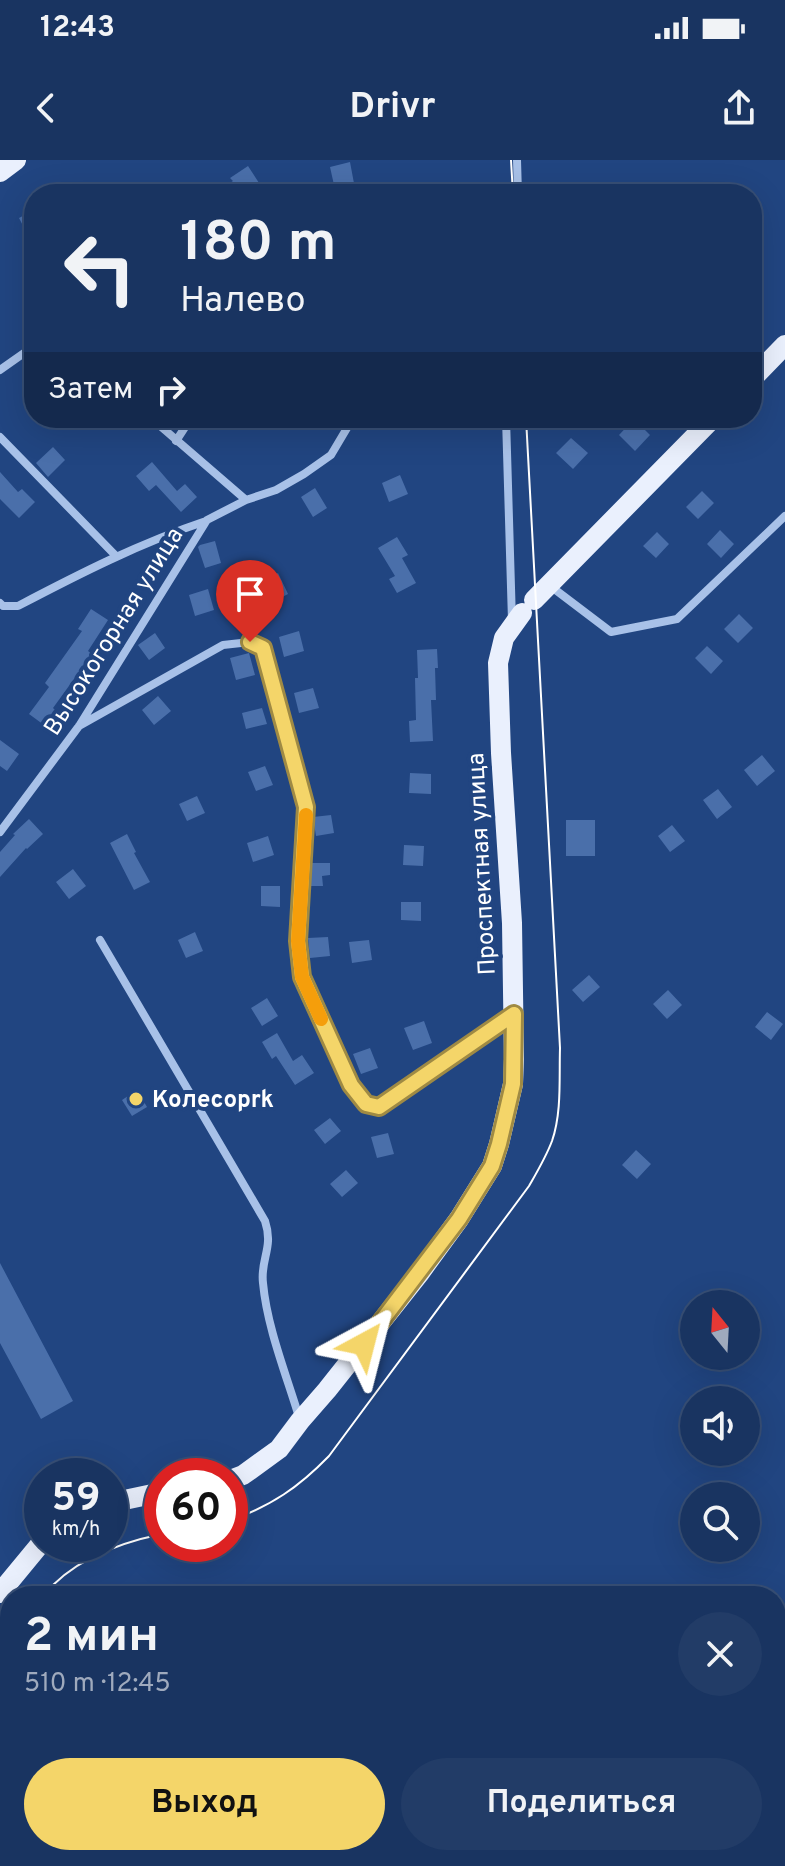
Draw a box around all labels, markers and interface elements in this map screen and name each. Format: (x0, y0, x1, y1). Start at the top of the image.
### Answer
text: 12:43 (40, 10, 115, 47)
text: Drivr (350, 85, 435, 131)
icon: back (24, 86, 68, 130)
icon: share (717, 86, 761, 130)
text: 180 m (180, 210, 337, 280)
icon: left (48, 216, 152, 320)
text: Налево (180, 279, 306, 325)
icon: right (149, 368, 193, 412)
text: Затем (48, 372, 133, 409)
street label: Высокогорная улица (38, 522, 191, 742)
pin (216, 560, 284, 642)
icon: arrive (228, 572, 272, 616)
street label: Проспектная улица (462, 752, 504, 976)
place label: Колесоprk (152, 1086, 274, 1116)
marker: Колесоprk (127, 1090, 145, 1108)
north arrow (680, 1290, 760, 1370)
map controls (680, 1290, 760, 1562)
position arrow (322, 1302, 406, 1386)
button: sound (680, 1386, 760, 1466)
speed limit sign: 60 (144, 1458, 248, 1562)
text: 59 (51, 1475, 101, 1525)
button: search (680, 1482, 760, 1562)
text: km/h (52, 1517, 100, 1543)
text: 2 мин (24, 1608, 159, 1668)
button: close (678, 1612, 762, 1696)
text: 510 m · 12:45 (24, 1668, 171, 1701)
button: Выход (24, 1758, 385, 1850)
button: Поделиться (401, 1758, 762, 1850)

